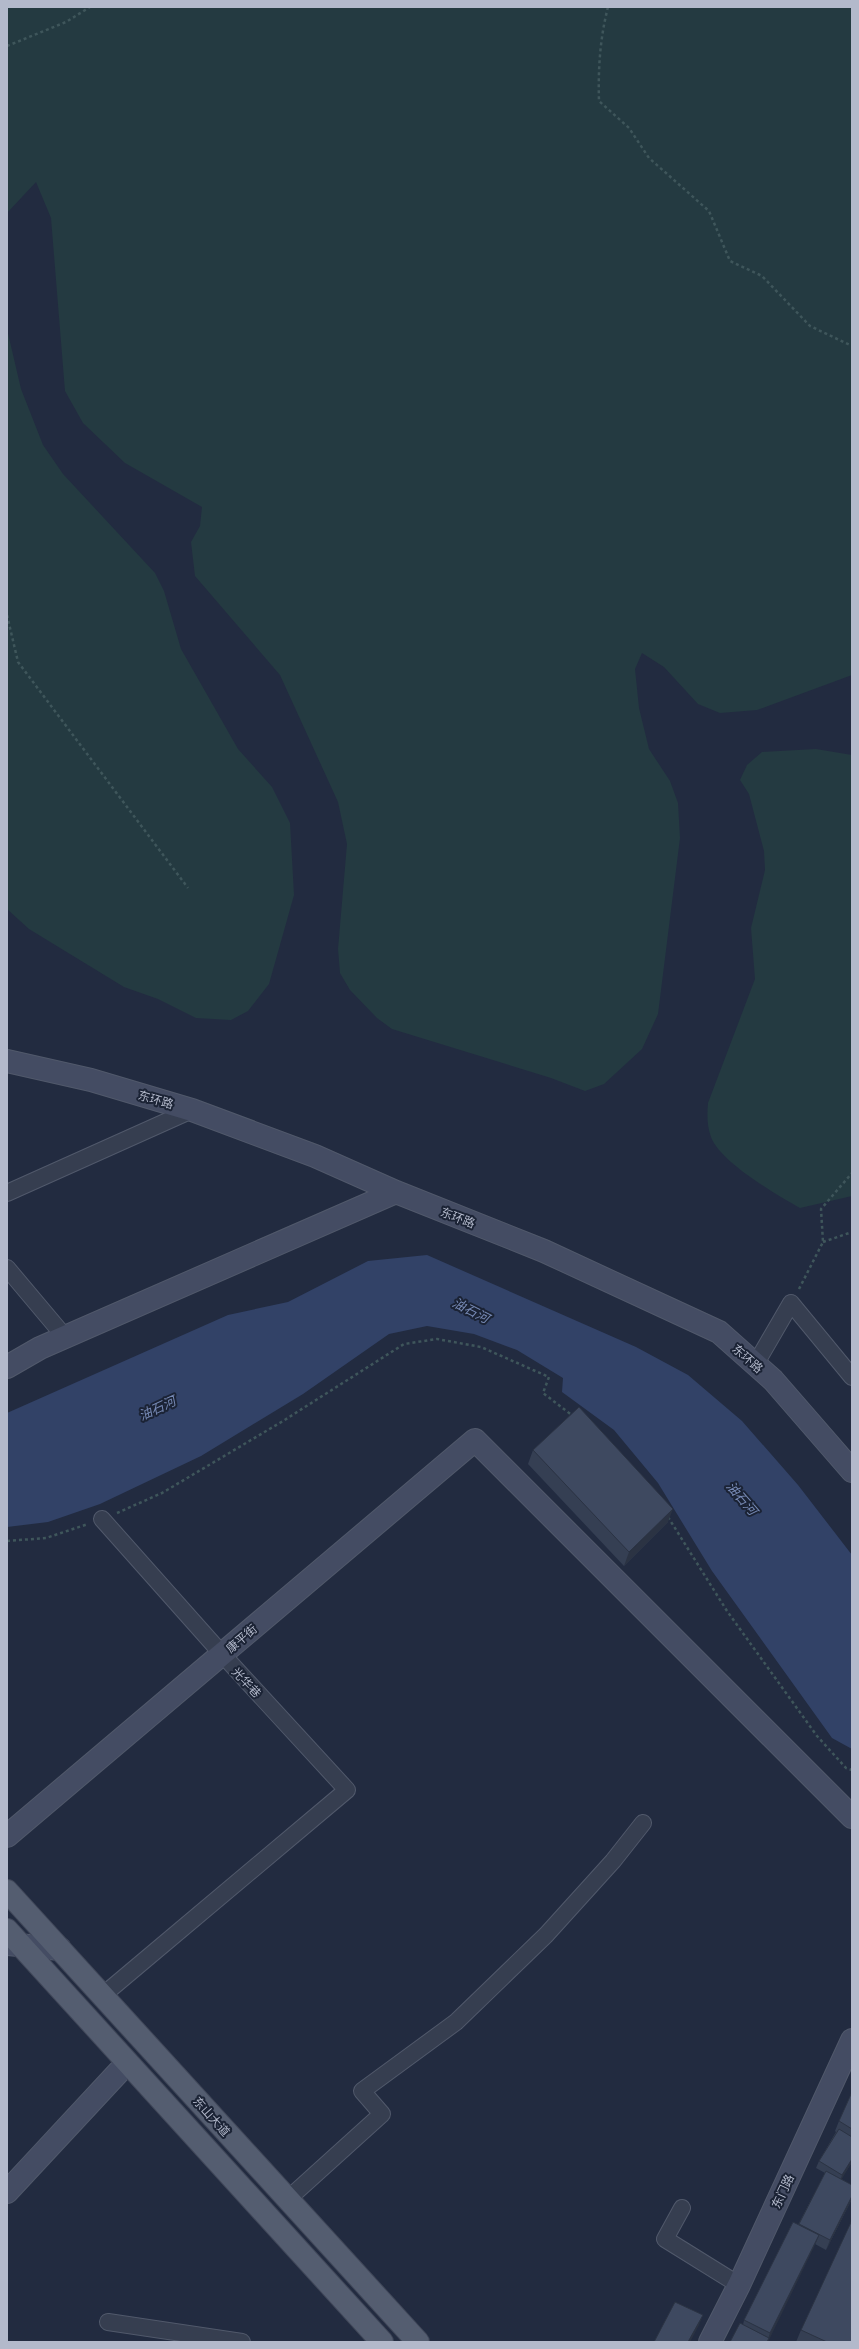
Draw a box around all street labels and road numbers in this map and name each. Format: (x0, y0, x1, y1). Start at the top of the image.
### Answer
street label: 东环路 (137, 1087, 175, 1111)
street label: 东环路 (439, 1204, 477, 1230)
street label: 东环路 (730, 1341, 766, 1375)
street label: 康平街 (223, 1621, 259, 1655)
street label: 光华巷 (230, 1664, 264, 1700)
street label: 东山大道 (191, 2093, 233, 2139)
street label: 东门路 (768, 2172, 796, 2210)

